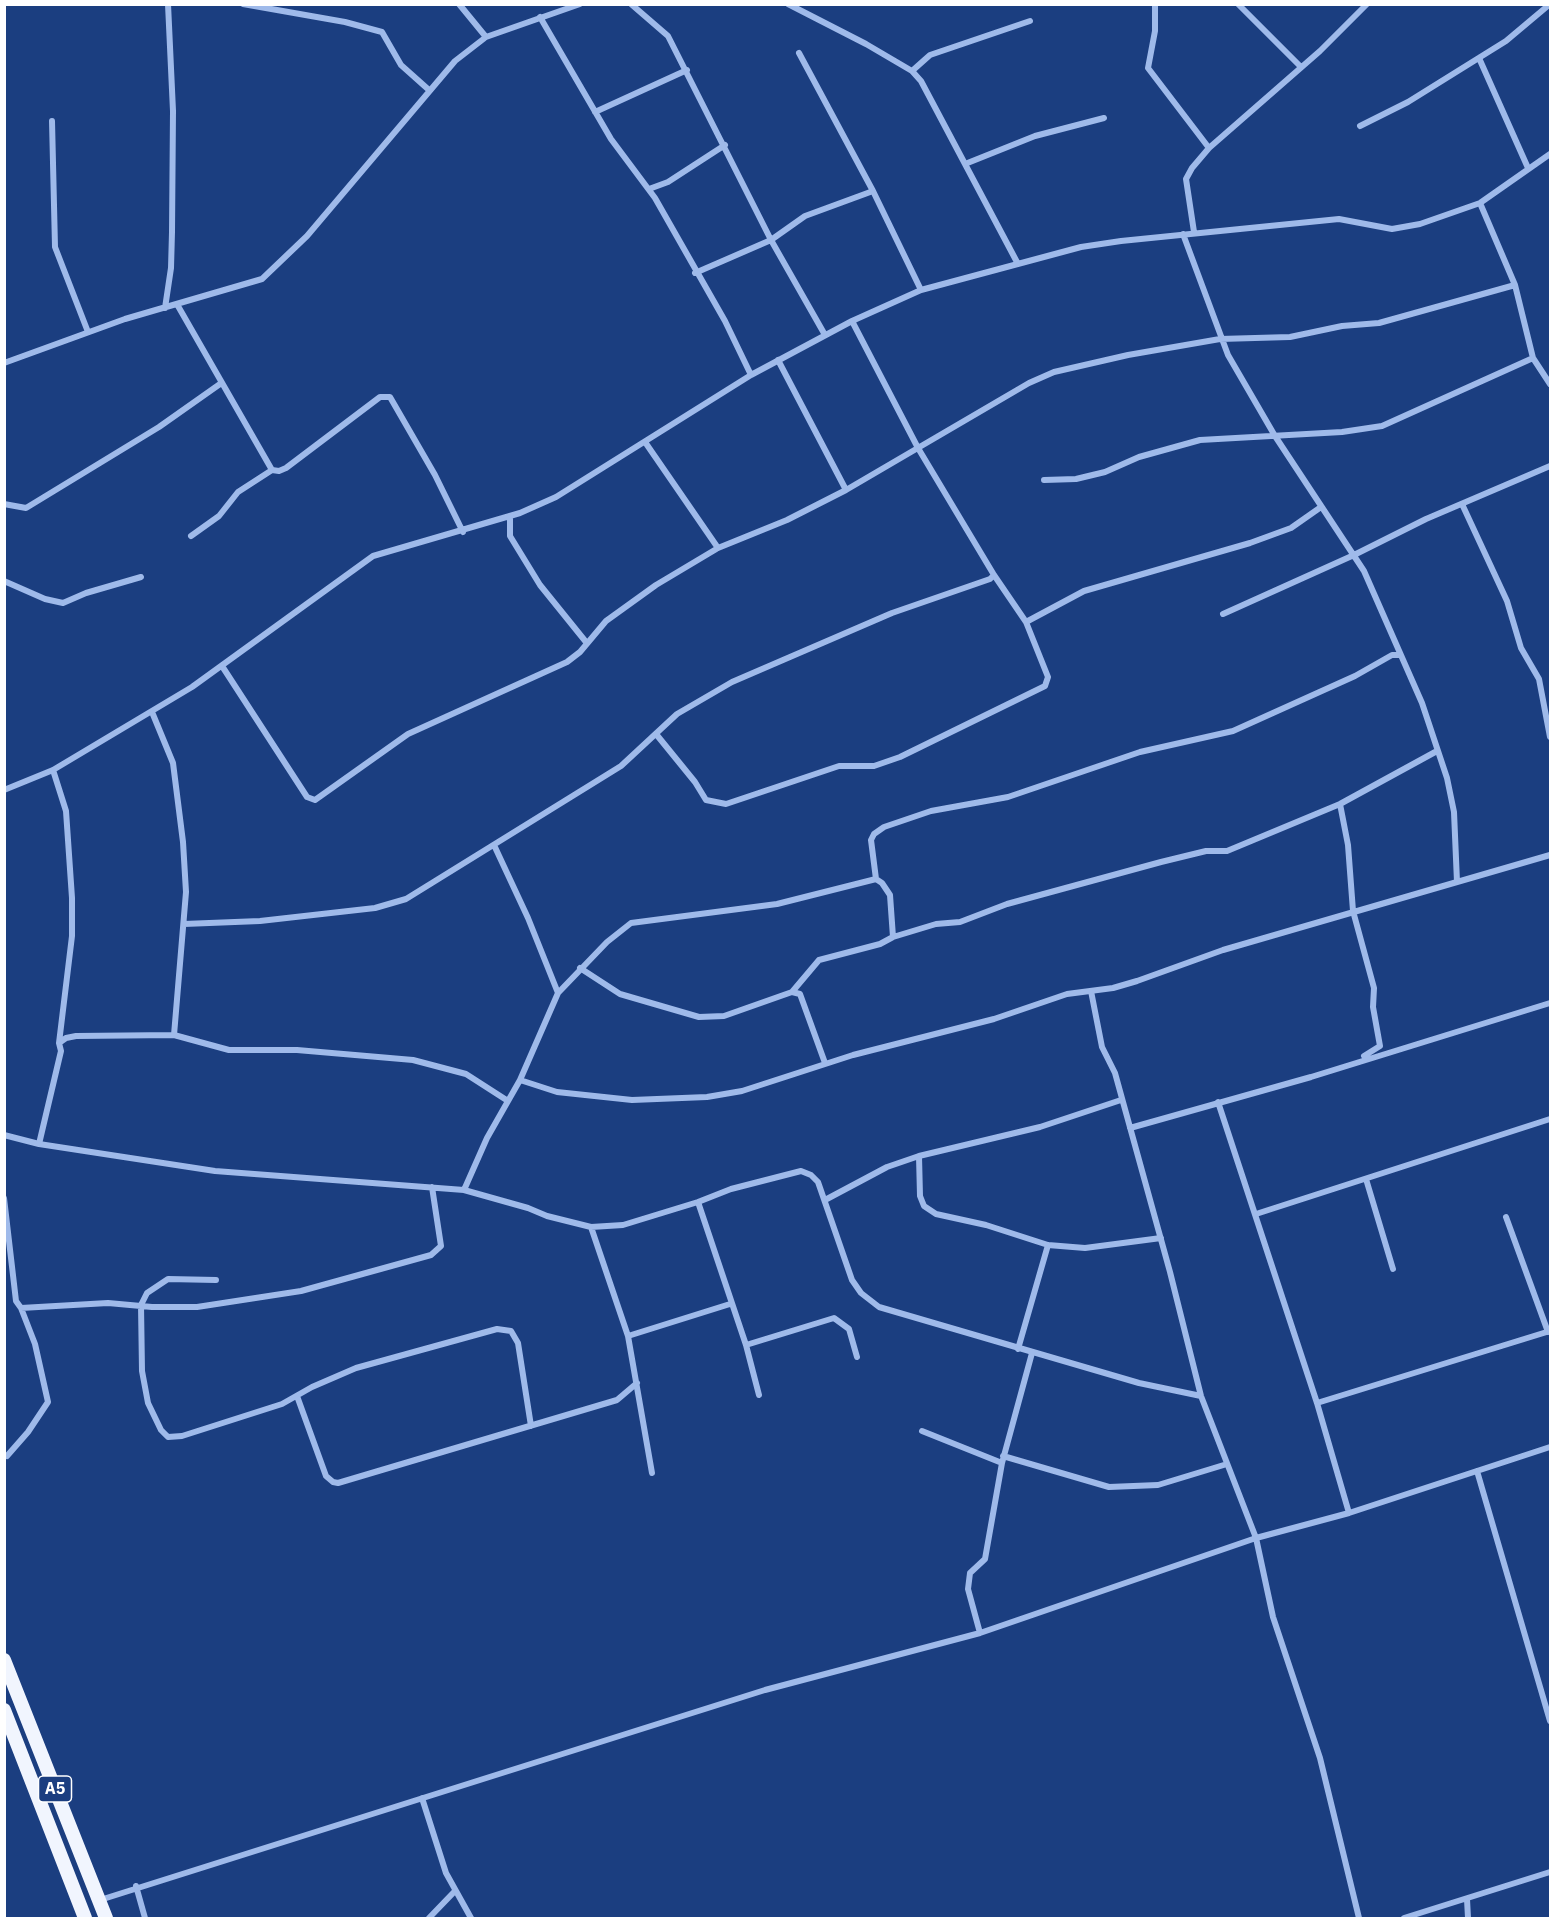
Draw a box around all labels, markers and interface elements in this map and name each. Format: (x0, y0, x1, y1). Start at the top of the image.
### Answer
road number: A5 (38, 1776, 72, 1802)

